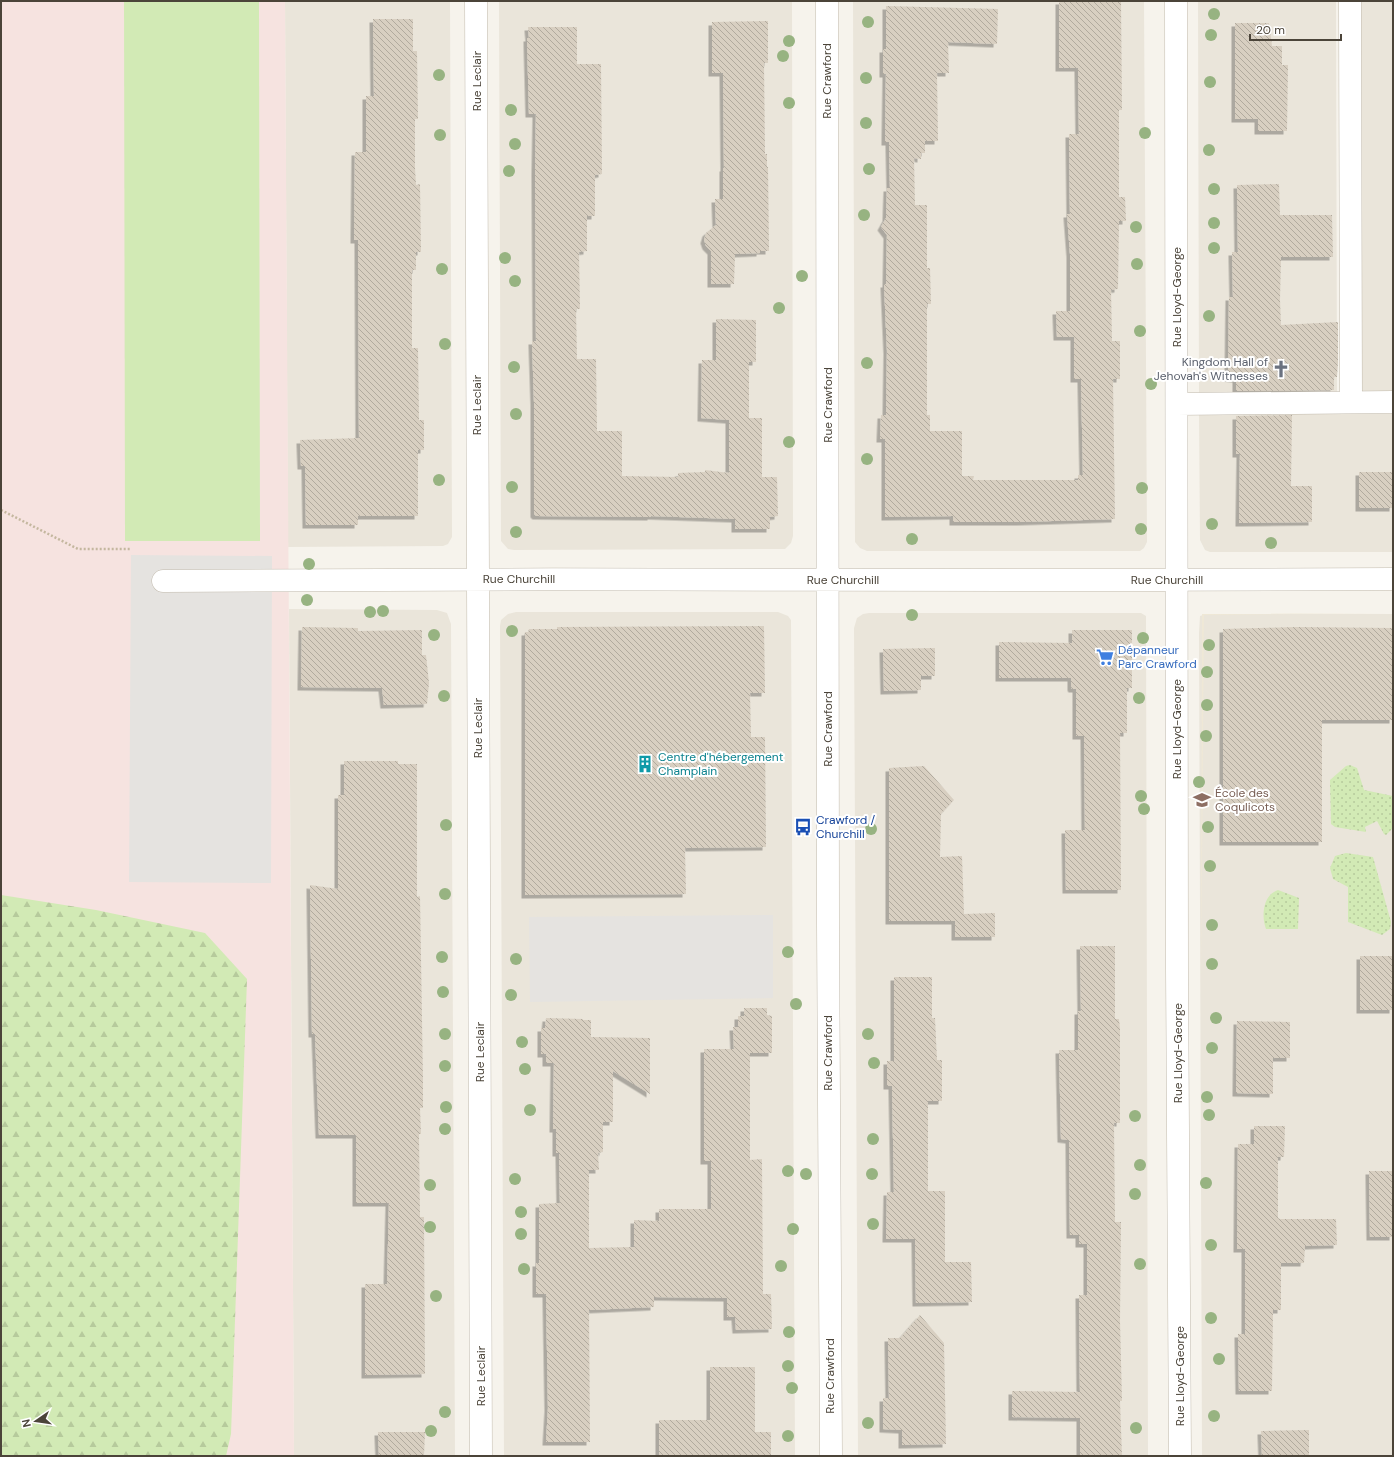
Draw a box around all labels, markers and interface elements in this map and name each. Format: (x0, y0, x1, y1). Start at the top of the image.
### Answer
scale bar (1250, 16, 1341, 42)
text: 20 m (1256, 22, 1285, 38)
street label: Rue Crawford (819, 43, 835, 119)
street label: Rue Leclair (469, 50, 485, 111)
street label: Rue Lloyd-George (1169, 247, 1185, 347)
place label: Kingdom Hall of Jehovah's Witnesses (1154, 354, 1268, 384)
church icon: Kingdom Hall of Jehovah's Witnesses (1271, 359, 1291, 379)
street label: Rue Crawford (820, 367, 836, 443)
street label: Rue Leclair (469, 374, 485, 435)
street label: Rue Churchill (483, 571, 555, 587)
street label: Rue Churchill (807, 572, 879, 588)
street label: Rue Churchill (1131, 572, 1203, 588)
place label: Dépanneur Parc Crawford (1118, 642, 1197, 672)
supermarket icon: Dépanneur Parc Crawford (1095, 647, 1115, 667)
street label: Rue Lloyd-George (1169, 679, 1185, 779)
street label: Rue Crawford (820, 691, 836, 767)
street label: Rue Leclair (470, 697, 486, 758)
place label: Centre d'hébergement Champlain (658, 749, 784, 779)
building icon: Centre d'hébergement Champlain (635, 754, 655, 774)
place label: École des Coqulicots (1215, 785, 1275, 815)
school or university icon: École des Coqulicots (1192, 790, 1212, 810)
place label: Crawford / Churchill (816, 812, 875, 842)
bus stop icon: Crawford / Churchill (793, 817, 813, 837)
street label: Rue Lloyd-George (1170, 1003, 1186, 1103)
street label: Rue Crawford (820, 1015, 836, 1091)
street label: Rue Leclair (472, 1021, 488, 1082)
street label: Rue Lloyd-George (1172, 1326, 1188, 1426)
street label: Rue Crawford (822, 1338, 838, 1414)
street label: Rue Leclair (473, 1345, 489, 1406)
north arrow (16, 1401, 56, 1441)
text: N (19, 1418, 34, 1429)

